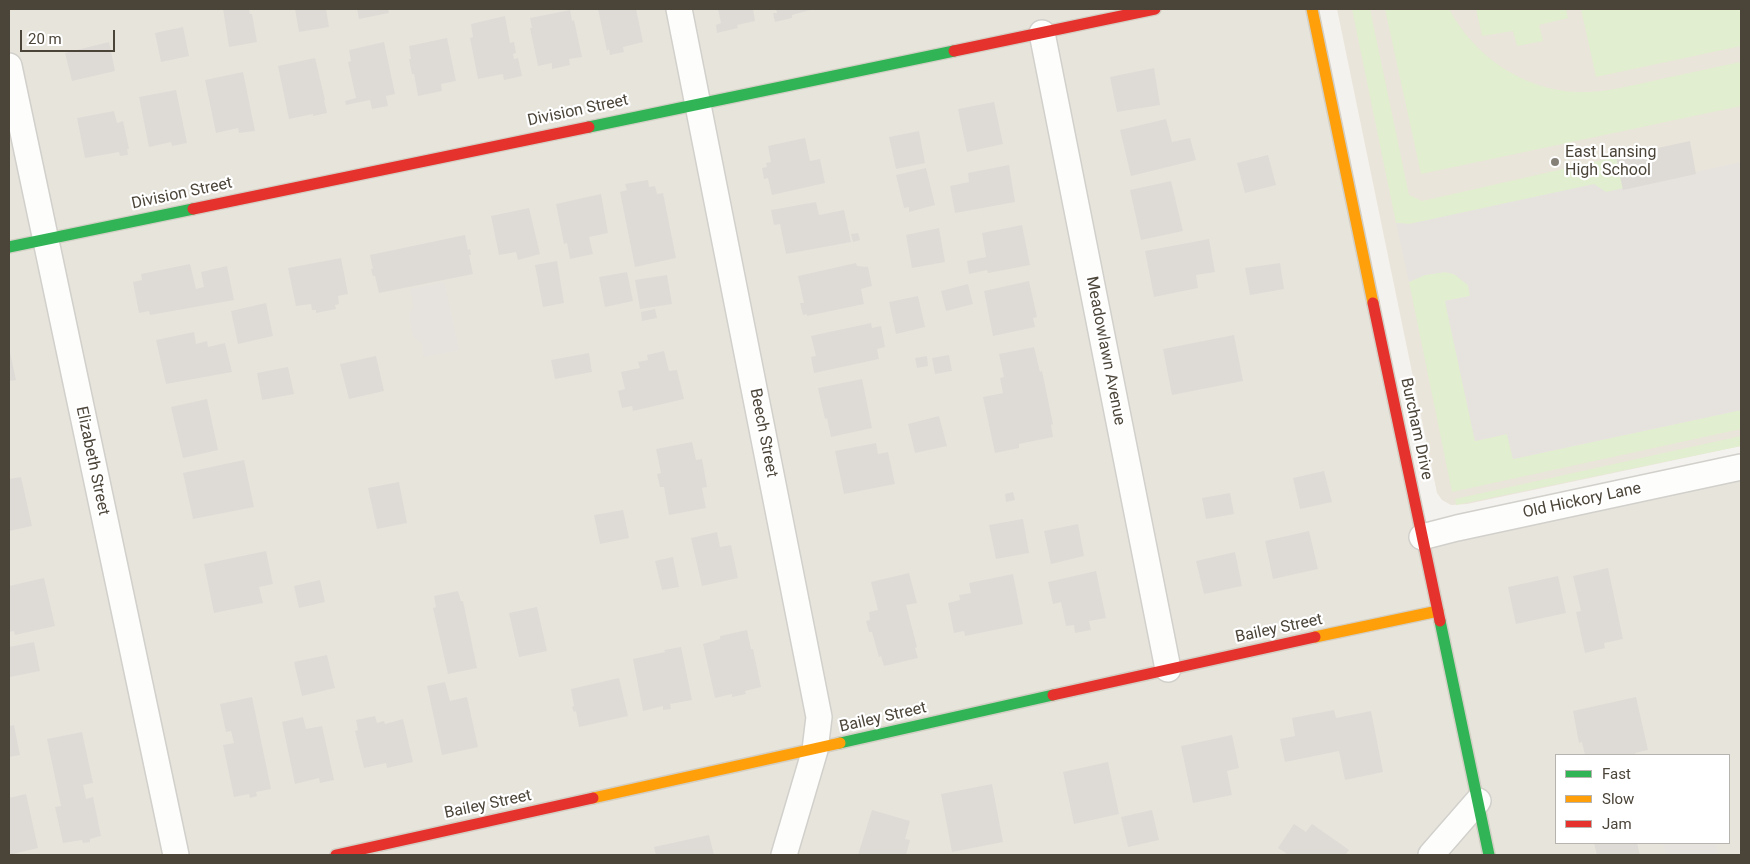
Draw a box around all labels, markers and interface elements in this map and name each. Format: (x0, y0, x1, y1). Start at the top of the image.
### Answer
scale bar (22, 20, 118, 52)
text: 20 m (28, 30, 62, 48)
street label: Division Street (526, 91, 630, 131)
place label: East Lansing High School (1565, 143, 1656, 181)
marker: East Lansing High School (1549, 156, 1561, 168)
street label: Division Street (130, 174, 234, 214)
street label: Meadowlawn Avenue (1081, 275, 1129, 427)
street label: Burcham Drive (1396, 376, 1436, 482)
street label: Beech Street (745, 387, 781, 479)
street label: Elizabeth Street (71, 405, 113, 517)
street label: Old Hickory Lane (1521, 479, 1643, 523)
street label: Bailey Street (1234, 610, 1324, 648)
street label: Bailey Street (838, 699, 928, 737)
legend (1555, 754, 1730, 844)
text: Fast (1602, 765, 1631, 783)
street label: Bailey Street (443, 786, 533, 824)
text: Slow (1602, 790, 1634, 808)
text: Jam (1602, 815, 1632, 833)

